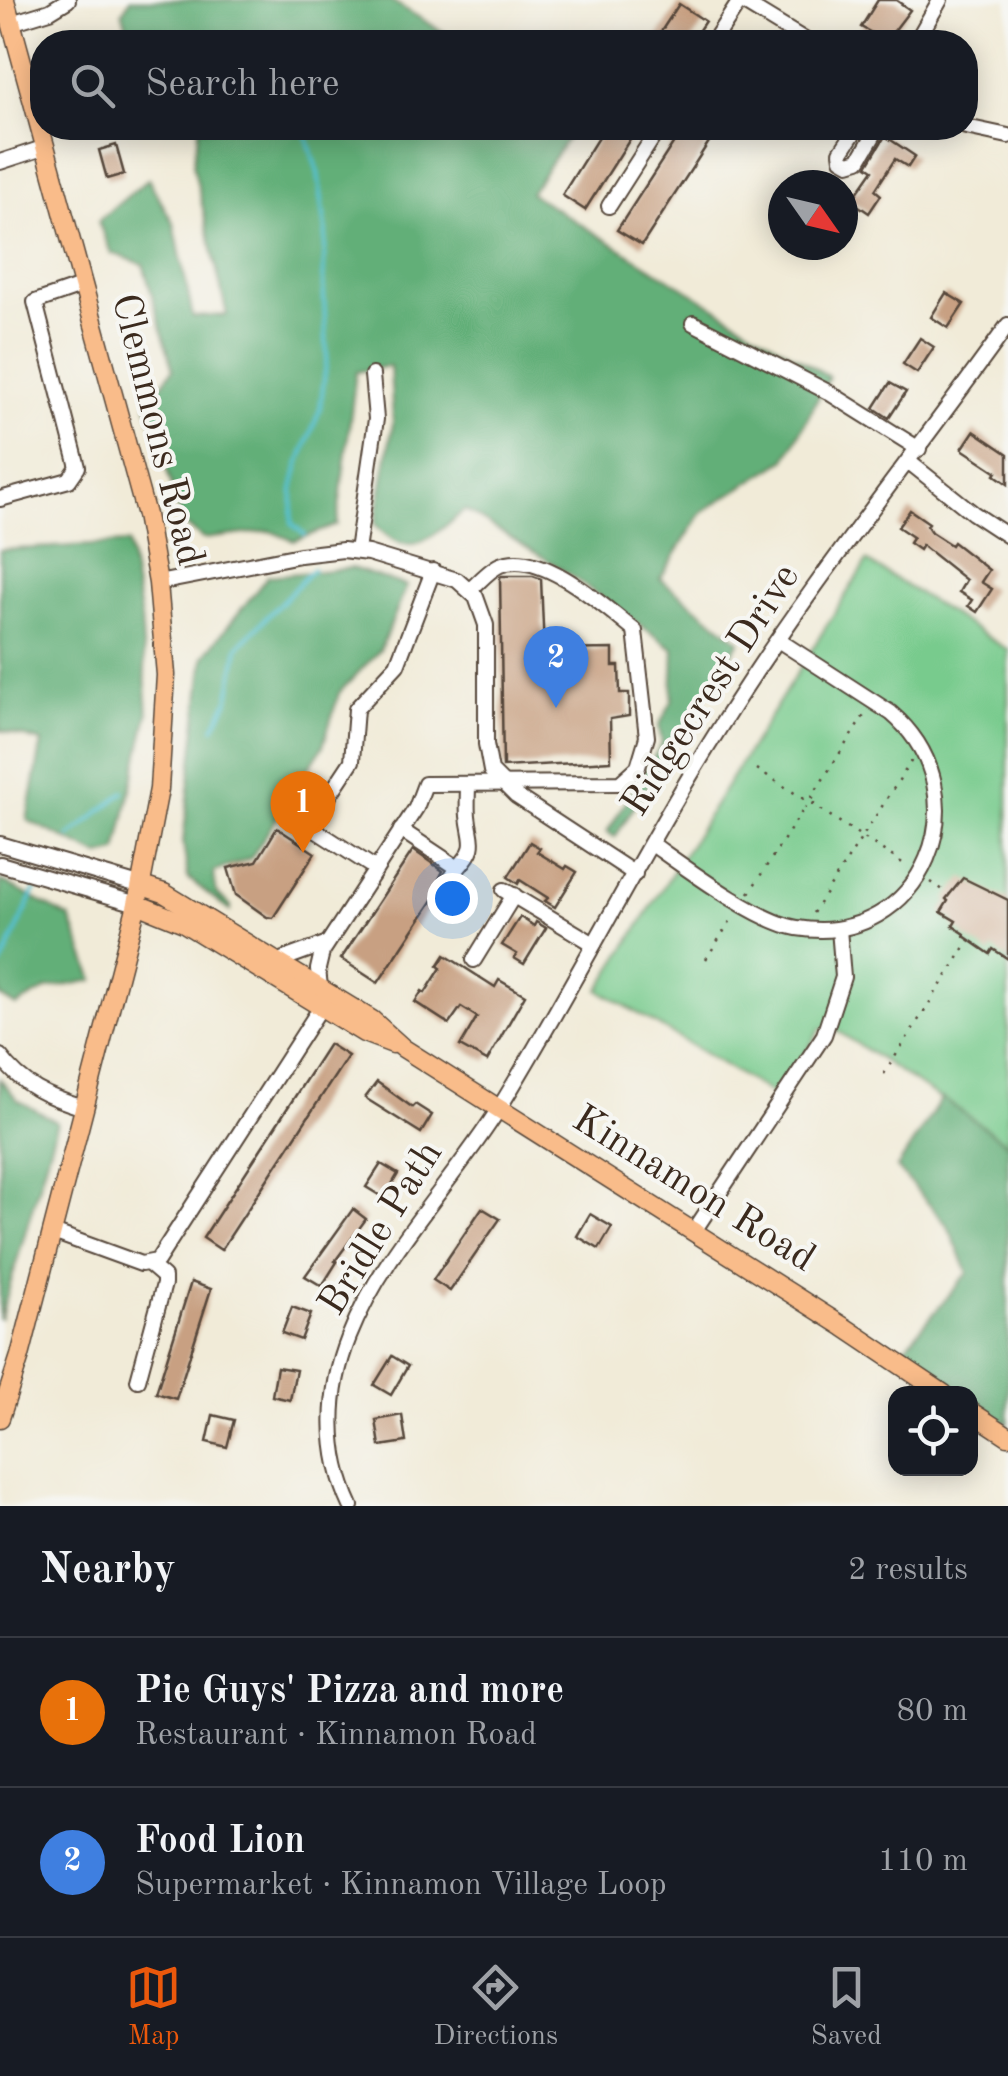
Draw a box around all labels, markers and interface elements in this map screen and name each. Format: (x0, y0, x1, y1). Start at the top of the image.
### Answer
search box (30, 30, 978, 140)
icon: search (65, 58, 120, 113)
text: Search here (145, 66, 340, 104)
north arrow (768, 170, 858, 260)
street label: Clemmons Road (103, 290, 209, 570)
street label: Ridgecrest Drive (616, 558, 808, 824)
pin: 2 (524, 626, 588, 708)
pin: 1 (270, 770, 336, 853)
your location (427, 873, 478, 924)
street label: Kinnamon Road (565, 1100, 821, 1280)
street label: Bridle Path (313, 1135, 451, 1323)
map controls (888, 1386, 978, 1476)
button: locate (888, 1386, 978, 1476)
text: Nearby (40, 1550, 176, 1592)
text: 2 results (848, 1555, 968, 1587)
text: Pie Guys' Pizza and more (135, 1673, 564, 1711)
text: 1 (63, 1696, 82, 1728)
text: 80 m (897, 1696, 968, 1728)
text: Restaurant · Kinnamon Road (135, 1720, 537, 1752)
text: Food Lion (135, 1823, 305, 1861)
text: 2 (63, 1846, 82, 1878)
text: 110 m (878, 1846, 968, 1878)
text: Supermarket · Kinnamon Village Loop (135, 1870, 667, 1902)
tab: Map (126, 1960, 181, 2055)
tab: Directions (434, 1960, 558, 2055)
tab: Saved (810, 1960, 882, 2055)

